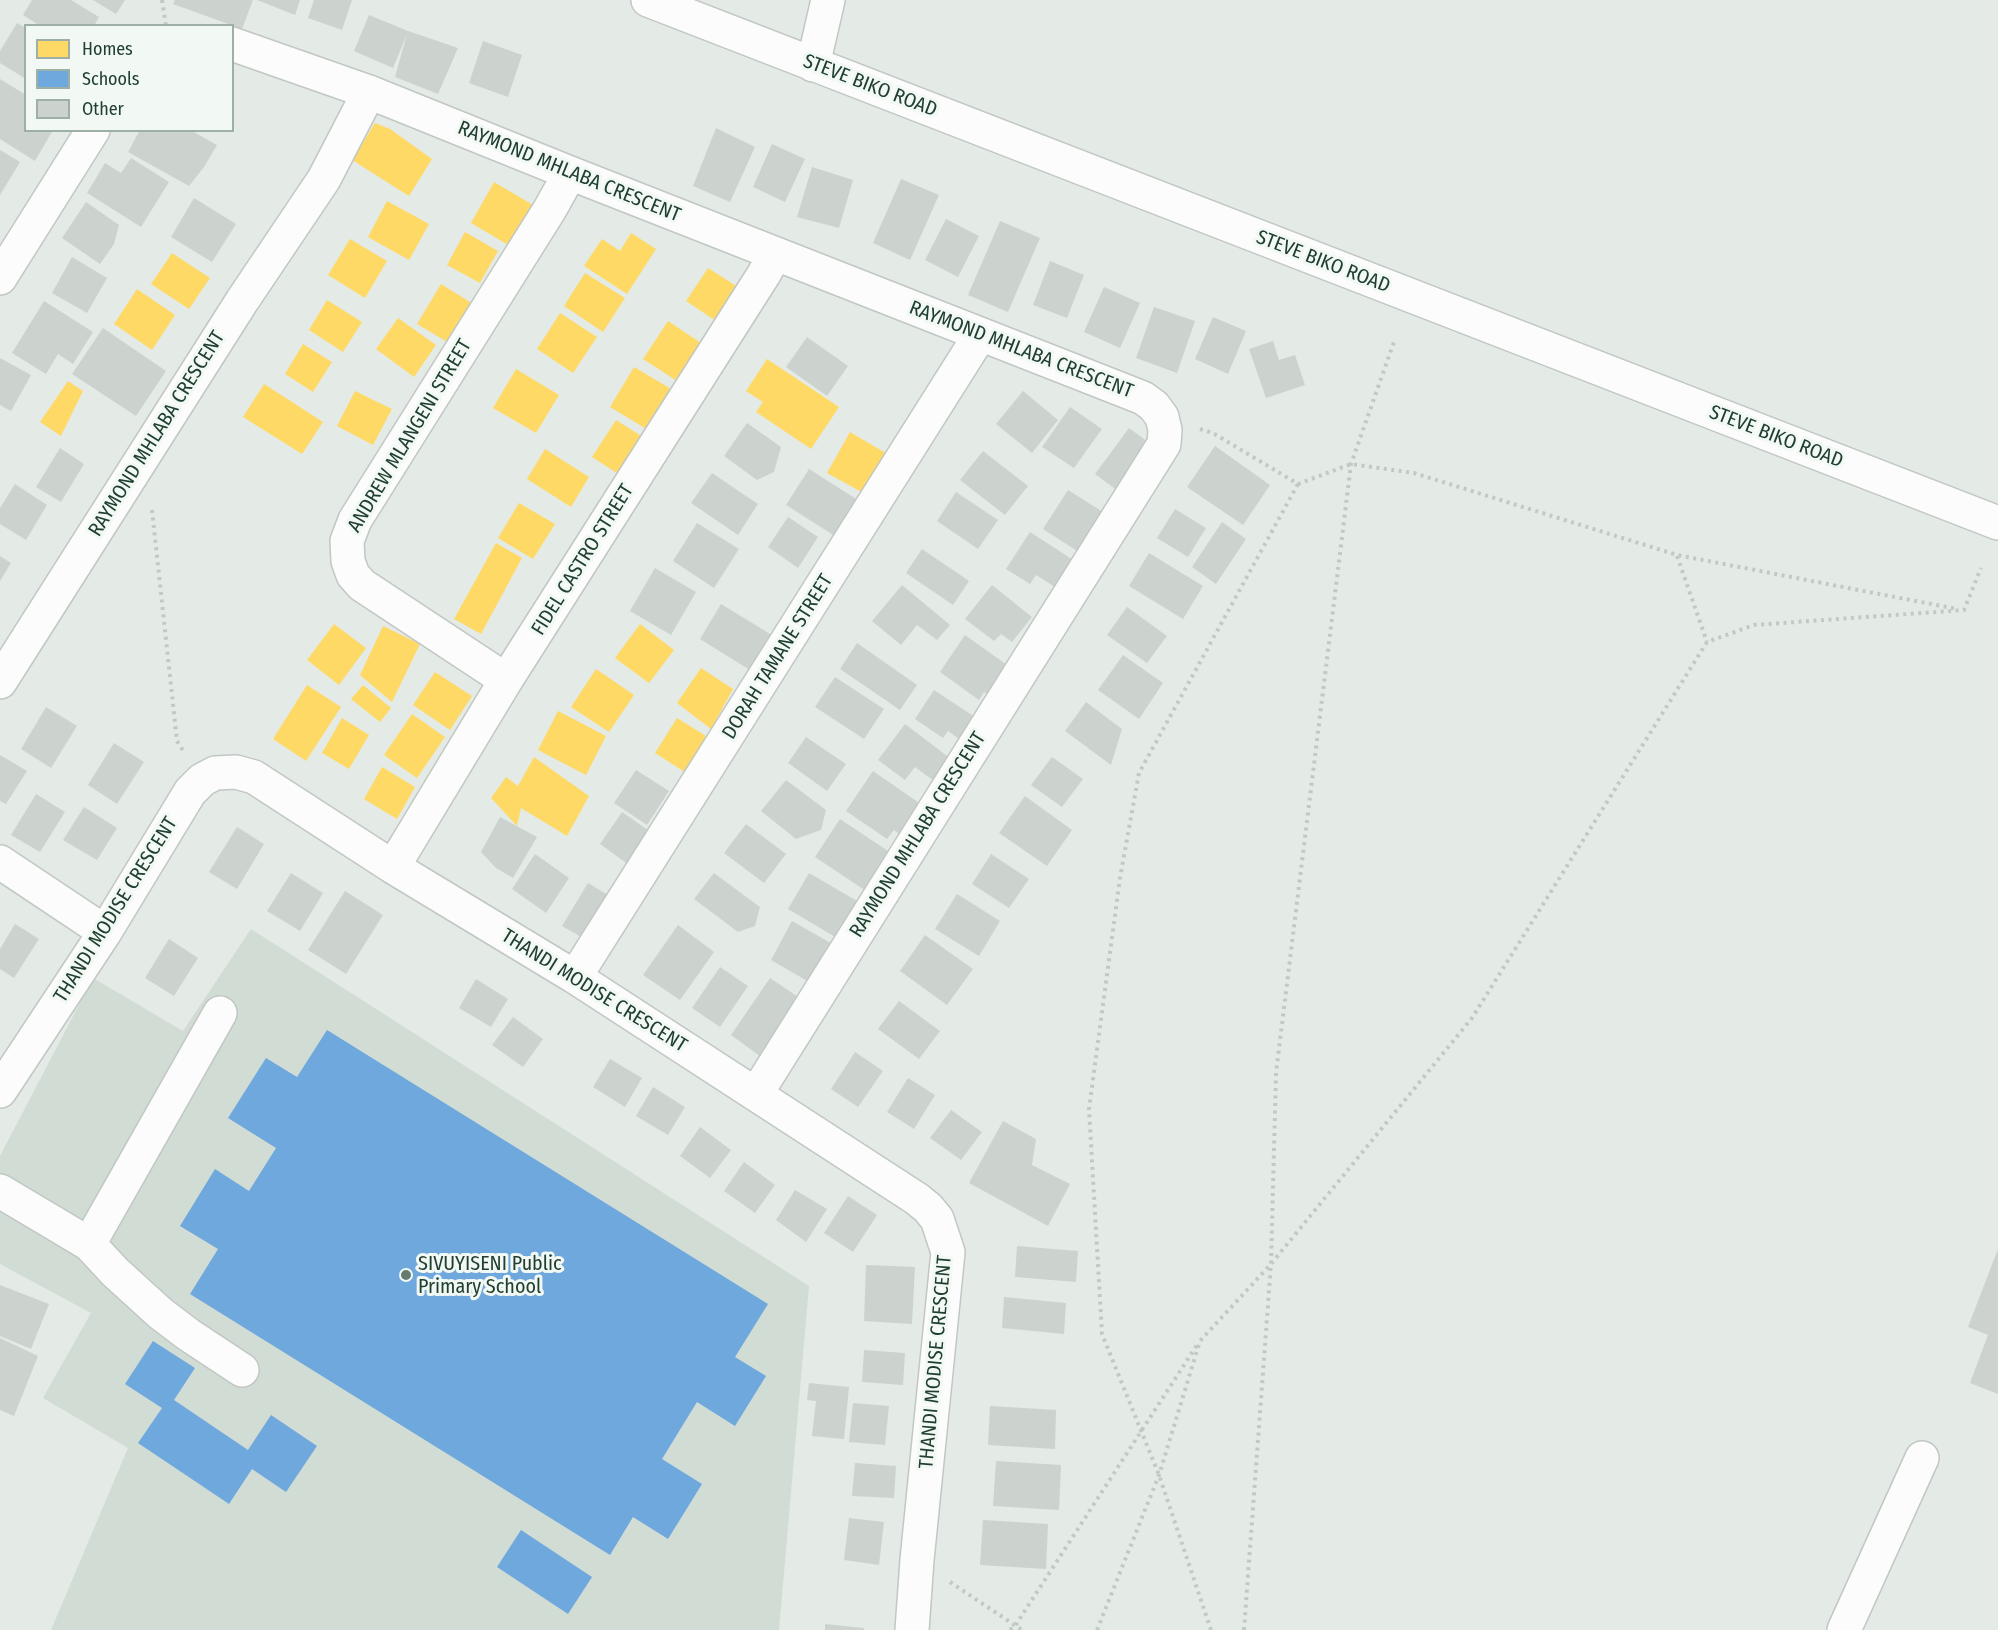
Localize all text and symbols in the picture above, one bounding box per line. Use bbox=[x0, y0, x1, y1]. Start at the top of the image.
legend bbox=[24, 24, 234, 132]
text: Homes bbox=[82, 38, 133, 60]
street label: STEVE BIKO ROAD bbox=[800, 49, 940, 123]
text: Schools bbox=[82, 68, 140, 90]
text: Other bbox=[82, 98, 124, 120]
street label: RAYMOND MHLABA CRESCENT bbox=[454, 116, 684, 228]
street label: STEVE BIKO ROAD bbox=[1253, 225, 1393, 299]
street label: RAYMOND MHLABA CRESCENT bbox=[906, 296, 1136, 404]
street label: RAYMOND MHLABA CRESCENT bbox=[84, 327, 230, 541]
street label: ANDREW MLANGENI STREET bbox=[343, 335, 477, 537]
street label: STEVE BIKO ROAD bbox=[1706, 400, 1846, 474]
street label: FIDEL CASTRO STREET bbox=[527, 480, 639, 640]
street label: DORAH TAMANE STREET bbox=[718, 570, 838, 744]
street label: RAYMOND MHLABA CRESCENT bbox=[845, 728, 991, 942]
street label: THANDI MODISE CRESCENT bbox=[49, 813, 183, 1007]
street label: THANDI MODISE CRESCENT bbox=[497, 924, 691, 1058]
place label: SIVUYISENI Public Primary School bbox=[418, 1252, 562, 1299]
street label: THANDI MODISE CRESCENT bbox=[915, 1254, 957, 1470]
marker: SIVUYISENI Public Primary School bbox=[399, 1268, 413, 1282]

